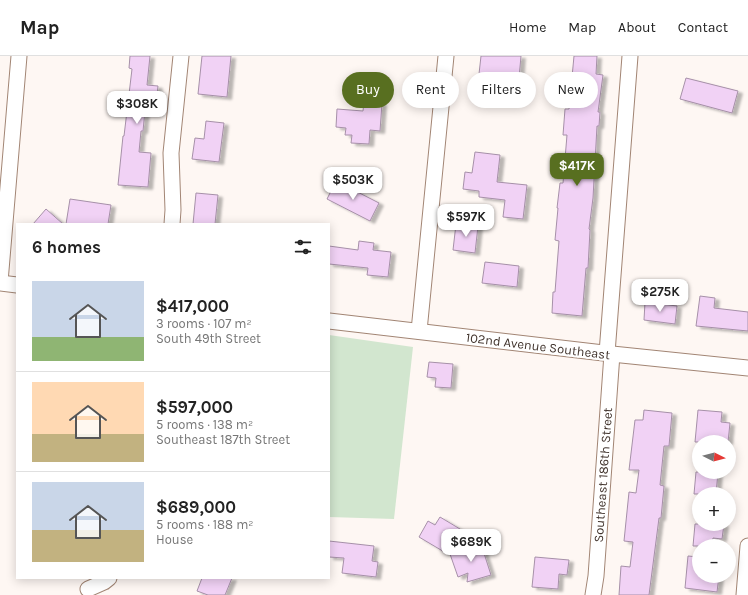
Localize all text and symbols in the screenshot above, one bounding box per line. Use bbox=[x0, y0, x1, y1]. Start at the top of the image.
text: Map bbox=[20, 17, 59, 39]
text: Home bbox=[509, 19, 546, 36]
text: Map bbox=[568, 19, 596, 36]
text: About bbox=[618, 19, 656, 36]
text: Contact bbox=[678, 19, 728, 36]
chip: Buy bbox=[342, 72, 394, 108]
chip: Rent bbox=[402, 72, 459, 108]
chip: Filters bbox=[467, 72, 536, 108]
chip: New bbox=[544, 72, 598, 108]
pin: $308K bbox=[109, 91, 165, 125]
text: $308K bbox=[116, 96, 158, 111]
pin: $417K bbox=[549, 153, 605, 187]
text: $417K bbox=[559, 158, 595, 173]
pin: $503K bbox=[325, 167, 381, 201]
text: $503K bbox=[332, 172, 374, 187]
pin: $597K bbox=[438, 204, 494, 238]
text: $597K bbox=[446, 209, 486, 224]
icon: filters bbox=[292, 236, 314, 258]
text: 6 homes bbox=[32, 237, 101, 257]
pin: $275K bbox=[632, 279, 688, 313]
text: $275K bbox=[640, 284, 680, 299]
text: $417,000 bbox=[156, 296, 229, 316]
icon: home bbox=[64, 297, 112, 345]
text: 3 rooms · 107 m² bbox=[156, 316, 252, 331]
street label: 102nd Avenue Southeast bbox=[465, 330, 611, 362]
text: South 49th Street bbox=[156, 331, 261, 346]
text: $597,000 bbox=[156, 397, 233, 417]
icon: home bbox=[64, 398, 112, 446]
street label: Southeast 186th Street bbox=[591, 407, 615, 543]
text: 5 rooms · 138 m² bbox=[156, 417, 253, 432]
text: Southeast 187th Street bbox=[156, 432, 290, 447]
north arrow bbox=[692, 435, 736, 479]
map controls bbox=[692, 435, 736, 583]
button: + bbox=[692, 487, 736, 531]
text: $689,000 bbox=[156, 497, 236, 517]
icon: home bbox=[64, 498, 112, 546]
text: 5 rooms · 188 m² bbox=[156, 517, 254, 532]
pin: $689K bbox=[443, 529, 499, 563]
text: House bbox=[156, 532, 193, 547]
text: $689K bbox=[450, 534, 492, 549]
button: − bbox=[692, 539, 736, 583]

